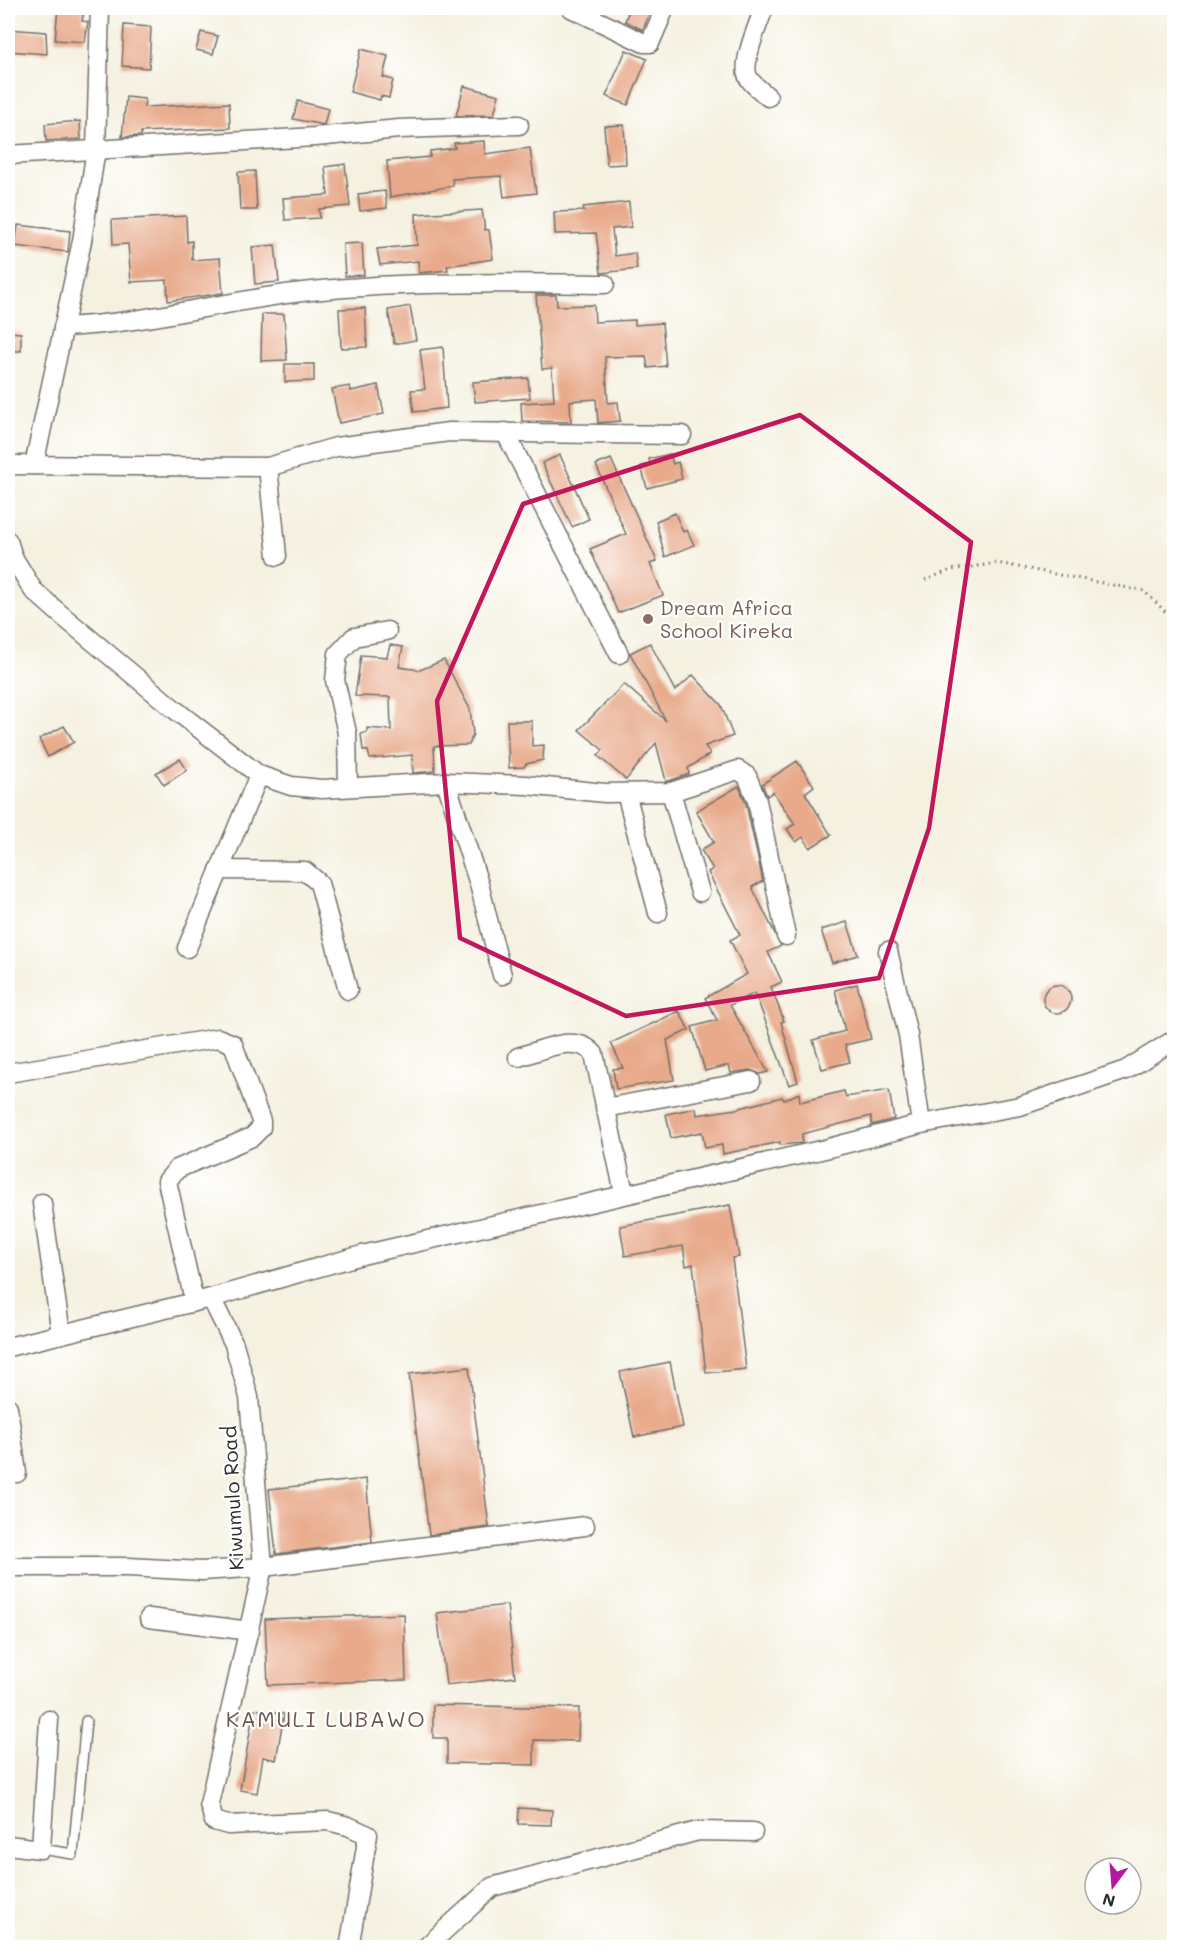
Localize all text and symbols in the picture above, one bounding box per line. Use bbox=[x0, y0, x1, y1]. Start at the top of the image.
place label: Dream Africa School Kireka bbox=[660, 594, 793, 643]
marker: Dream Africa School Kireka bbox=[641, 612, 655, 626]
street label: Kiwumulo Road bbox=[215, 1425, 249, 1571]
district label: KAMULI LUBAWO bbox=[226, 1704, 426, 1733]
north arrow bbox=[1083, 1856, 1143, 1916]
text: N bbox=[1100, 1889, 1117, 1913]

